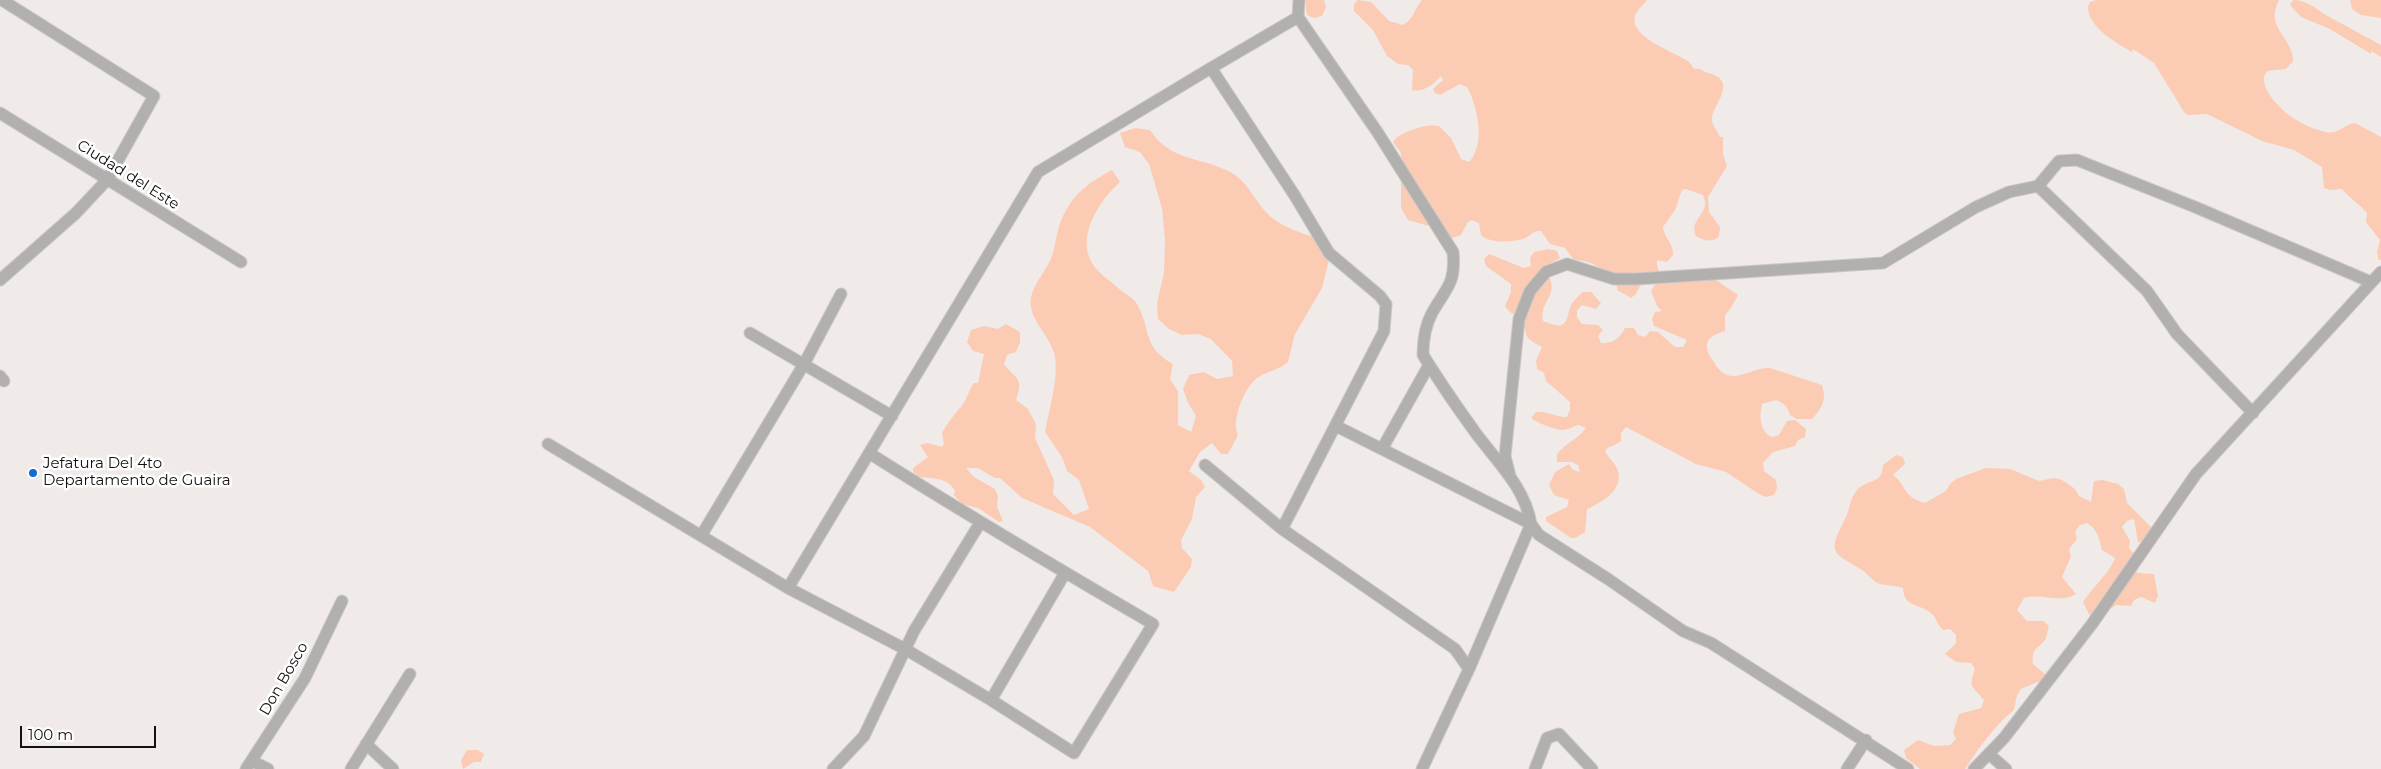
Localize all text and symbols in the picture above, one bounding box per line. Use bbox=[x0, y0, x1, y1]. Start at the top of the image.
street label: Ciudad del Este bbox=[74, 136, 182, 214]
place label: Jefatura Del 4to Departamento de Guaira bbox=[43, 455, 231, 490]
marker: Jefatura Del 4to Departamento de Guaira bbox=[27, 467, 39, 479]
street label: Don Bosco bbox=[256, 639, 312, 719]
scale bar bbox=[22, 716, 159, 748]
text: 100 m bbox=[28, 725, 73, 744]

